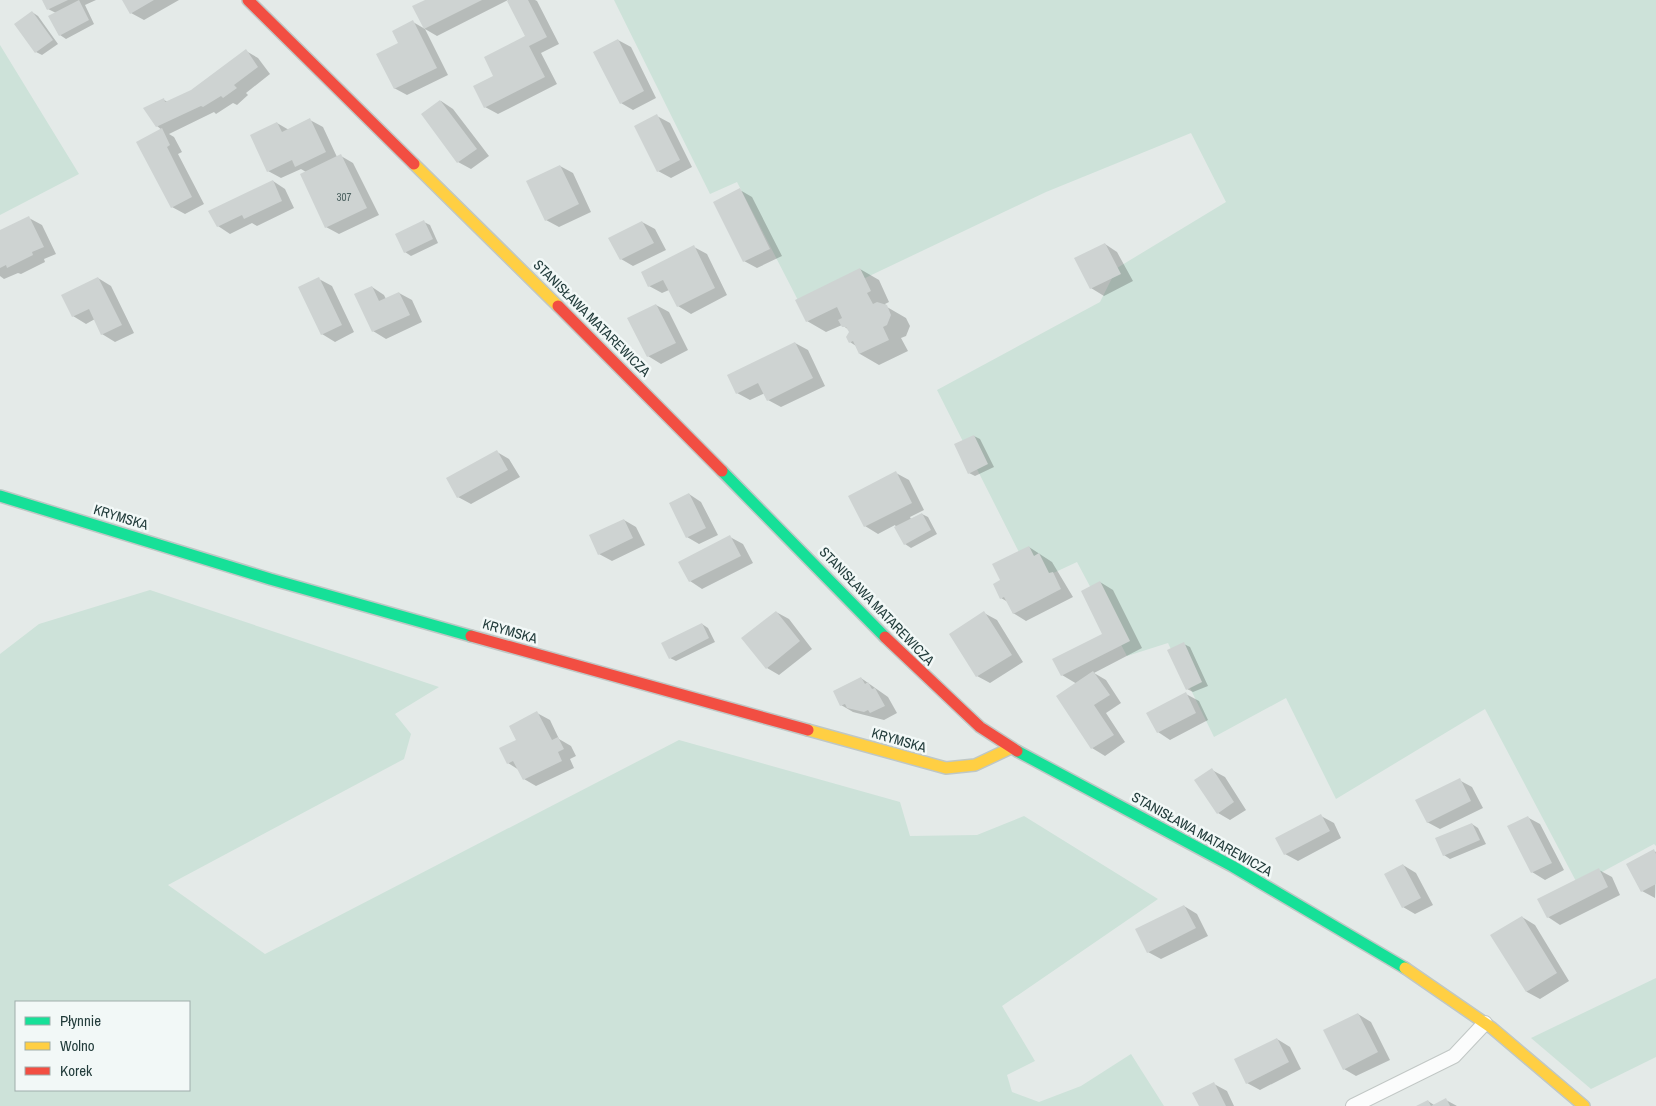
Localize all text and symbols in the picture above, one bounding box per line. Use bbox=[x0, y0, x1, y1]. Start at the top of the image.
house number: 307 bbox=[336, 190, 352, 204]
street label: STANISŁAWA MATAREWICZA bbox=[530, 256, 654, 380]
street label: KRYMSKA bbox=[92, 500, 151, 534]
street label: STANISŁAWA MATAREWICZA bbox=[816, 543, 939, 669]
street label: KRYMSKA bbox=[481, 615, 540, 647]
street label: KRYMSKA bbox=[870, 724, 929, 756]
street label: STANISŁAWA MATAREWICZA bbox=[1129, 788, 1276, 880]
legend bbox=[15, 1001, 190, 1091]
text: Płynnie bbox=[60, 1010, 101, 1031]
text: Wolno bbox=[60, 1035, 95, 1056]
text: Korek bbox=[60, 1060, 93, 1081]

